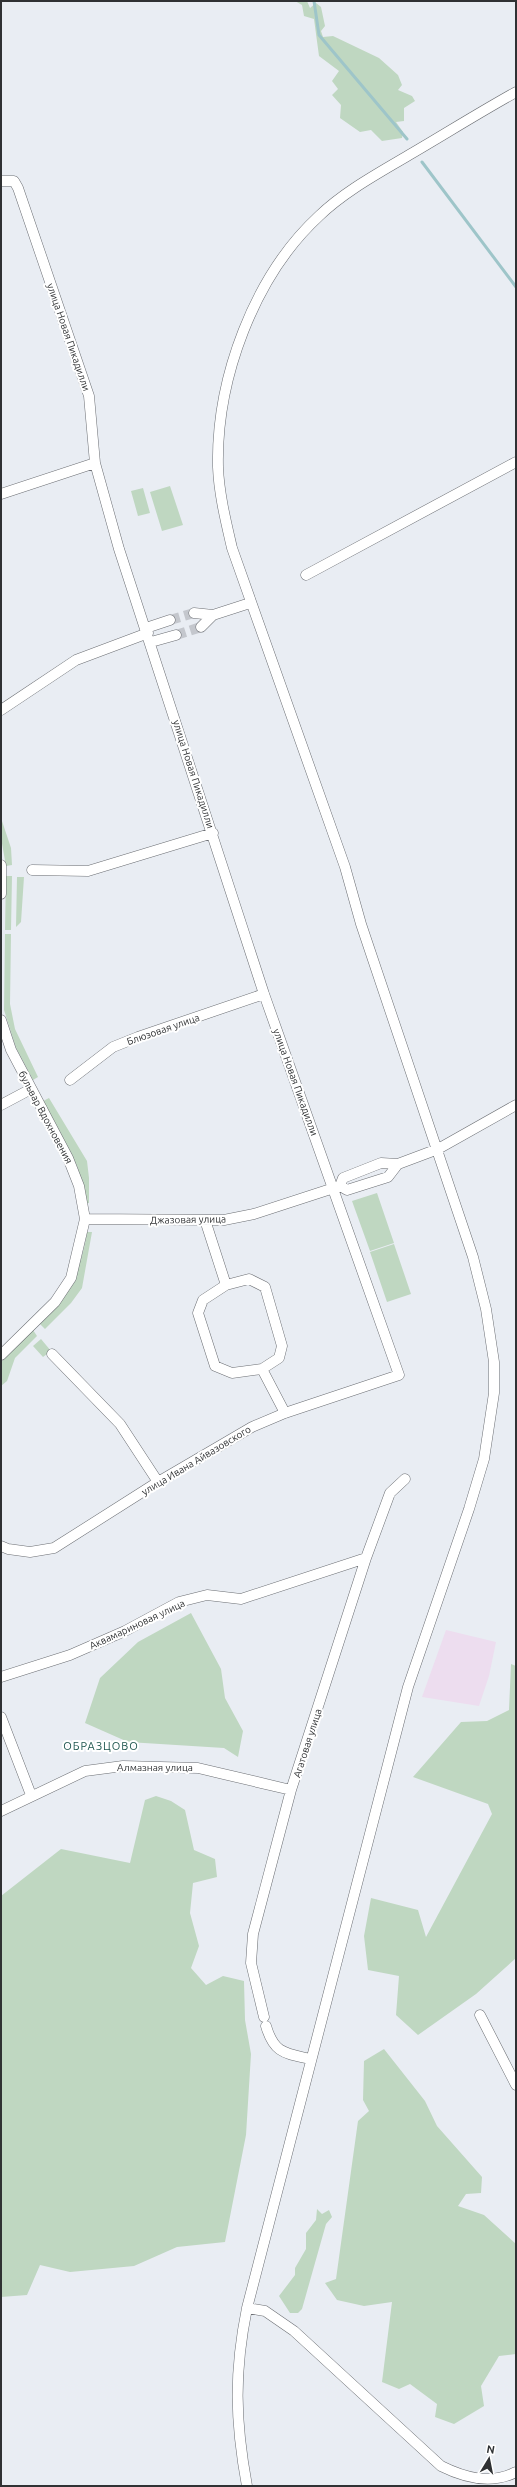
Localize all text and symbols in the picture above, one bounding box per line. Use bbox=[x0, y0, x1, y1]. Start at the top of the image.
street label: улица Новая Пикадилли bbox=[45, 282, 92, 393]
street label: улица Новая Пикадилли bbox=[171, 719, 216, 830]
street label: Блюзовая улица bbox=[125, 1012, 201, 1047]
street label: улица Новая Пикадилли bbox=[271, 1027, 320, 1137]
street label: бульвар Вдохновения bbox=[16, 1069, 75, 1165]
street label: Джазовая улица bbox=[150, 1213, 226, 1226]
street label: улица Ивана Айвазовского bbox=[140, 1423, 253, 1497]
street label: Аквамариновая улица bbox=[88, 1598, 187, 1651]
street label: Агатовая улица bbox=[291, 1707, 324, 1779]
district label: ОБРАЗЦОВО bbox=[63, 1740, 139, 1752]
street label: Алмазная улица bbox=[117, 1762, 193, 1773]
north arrow bbox=[469, 2439, 509, 2479]
text: N bbox=[486, 2443, 496, 2456]

